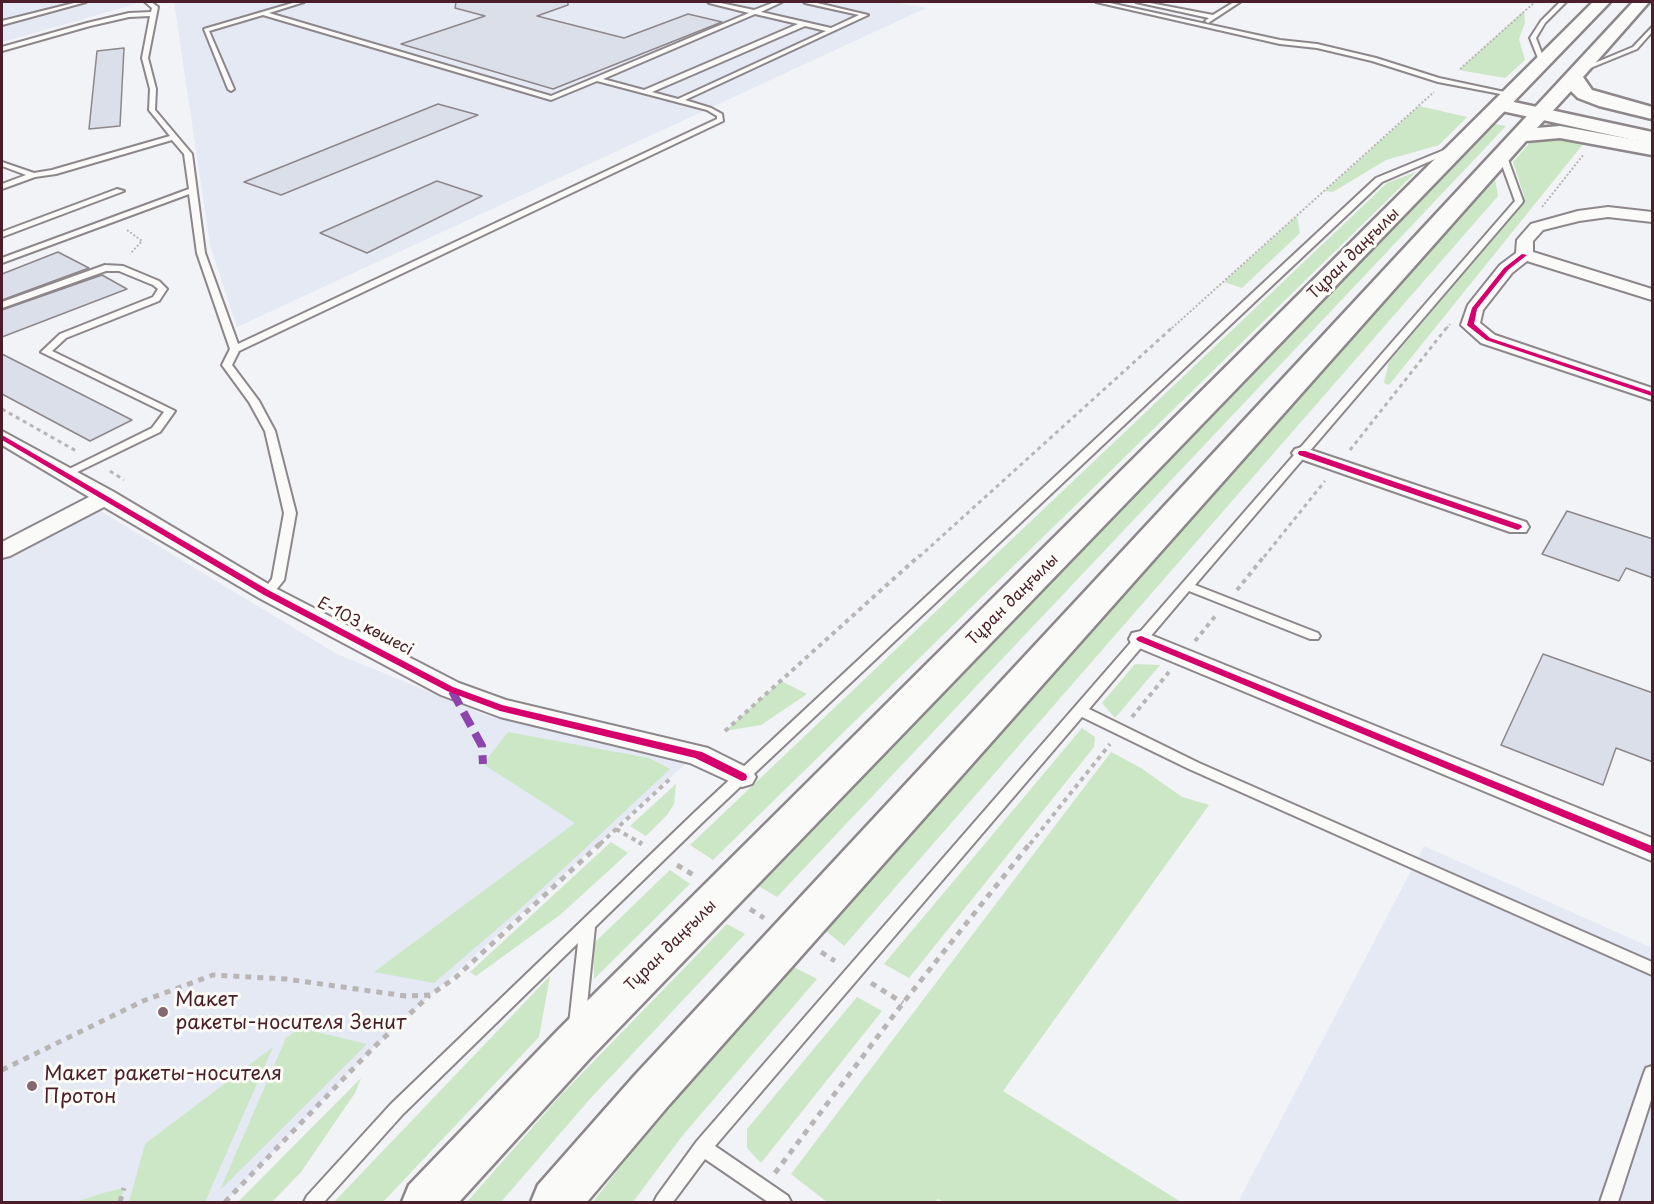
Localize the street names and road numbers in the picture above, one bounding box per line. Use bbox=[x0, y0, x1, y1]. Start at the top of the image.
street label: Тұран даңғылы bbox=[1304, 204, 1404, 304]
street label: Тұран даңғылы bbox=[963, 550, 1063, 650]
street label: Е-103 көшесі bbox=[314, 594, 416, 660]
street label: Тұран даңғылы bbox=[621, 896, 721, 996]

